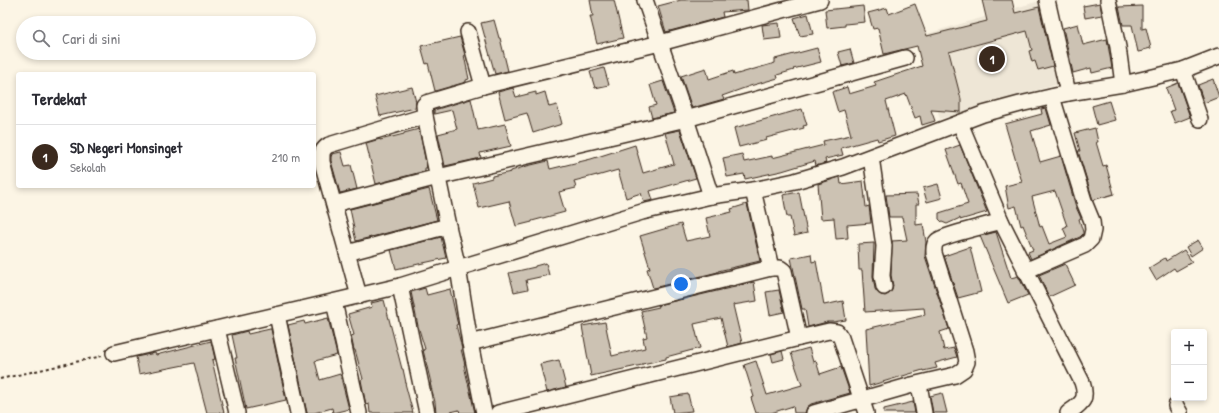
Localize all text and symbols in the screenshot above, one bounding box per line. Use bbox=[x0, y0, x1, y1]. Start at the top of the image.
search box bbox=[16, 16, 316, 60]
icon: search bbox=[30, 27, 52, 49]
text: Cari di sini bbox=[62, 28, 121, 49]
pin: 1 bbox=[979, 44, 1005, 74]
text: Terdekat bbox=[32, 87, 86, 110]
text: SD Negeri Monsinget bbox=[70, 137, 182, 158]
text: 1 bbox=[43, 148, 47, 166]
text: 210 m bbox=[272, 148, 300, 166]
text: Sekolah bbox=[70, 158, 106, 176]
your location bbox=[671, 274, 691, 294]
map controls bbox=[1171, 329, 1207, 401]
button: + bbox=[1171, 329, 1207, 365]
button: − bbox=[1171, 365, 1207, 401]

